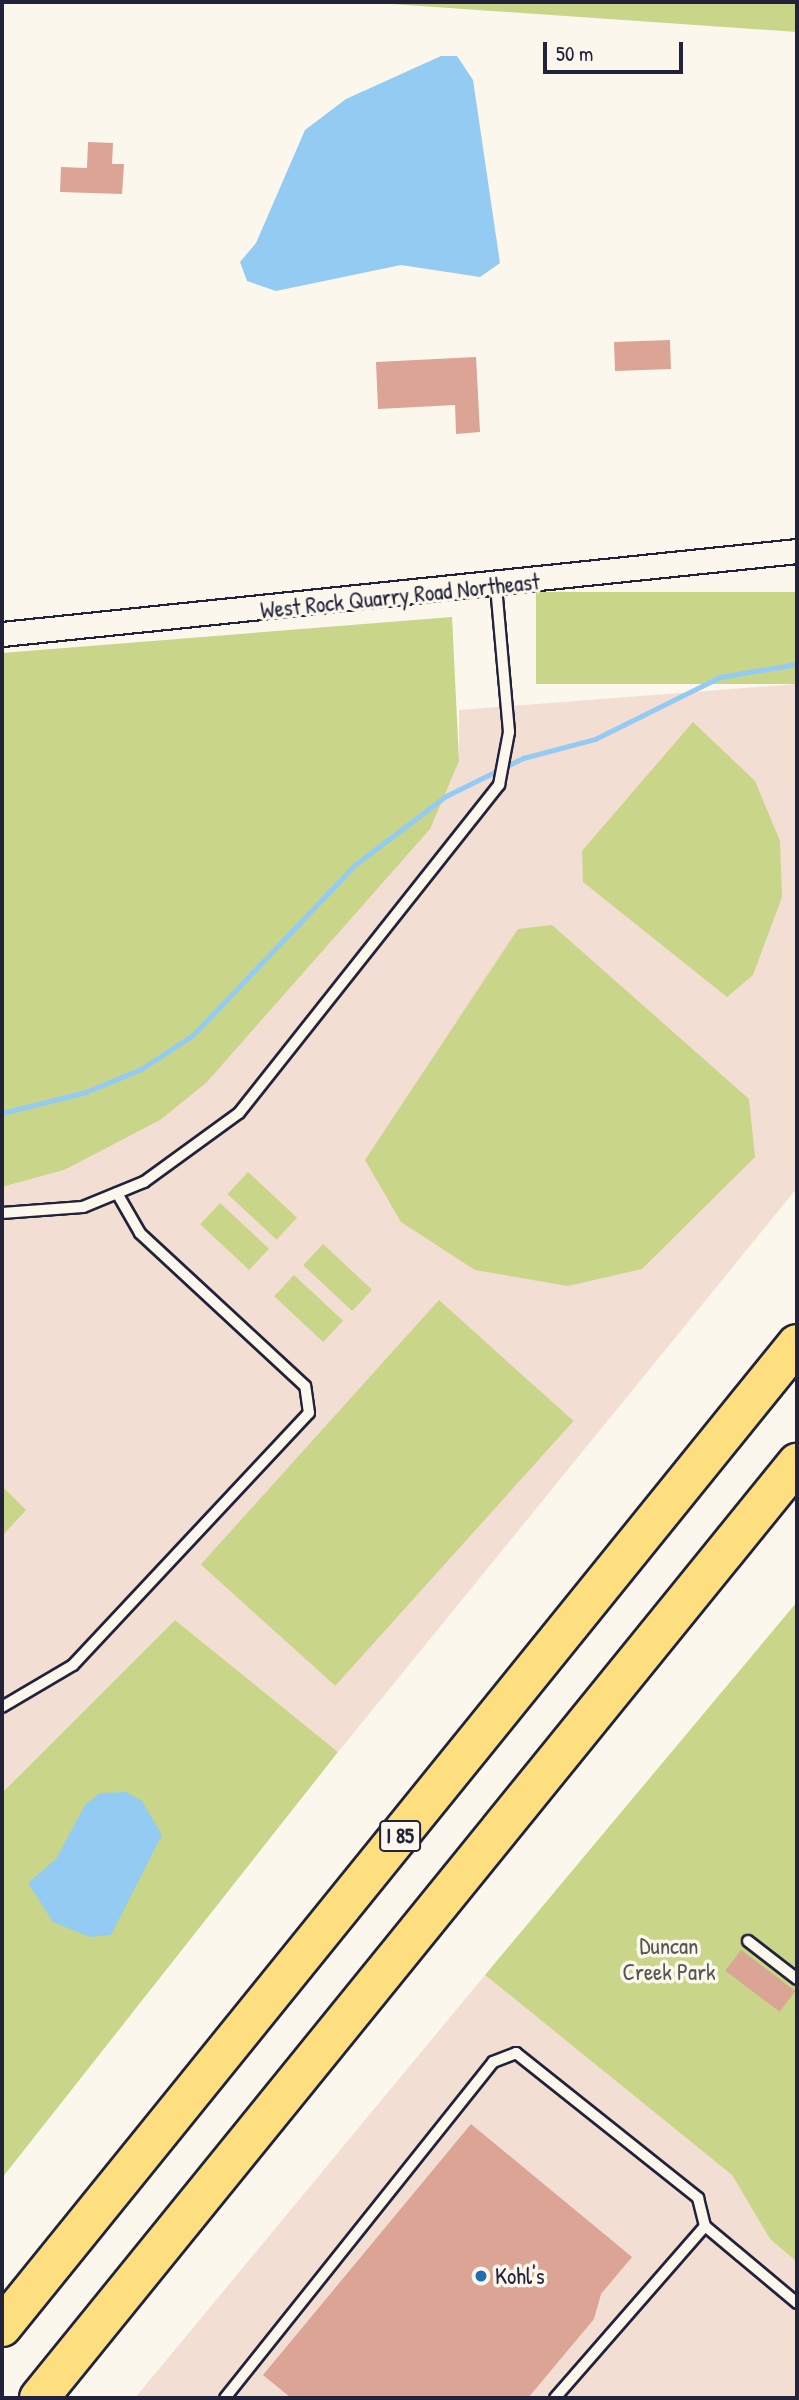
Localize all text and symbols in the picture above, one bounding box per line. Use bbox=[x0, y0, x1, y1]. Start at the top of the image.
scale bar bbox=[547, 28, 687, 72]
text: 50 m bbox=[556, 39, 593, 68]
street label: West Rock Quarry Road Northeast bbox=[259, 568, 541, 624]
road number: I 85 bbox=[379, 1818, 421, 1854]
park label: Duncan Creek Park bbox=[622, 1932, 716, 1986]
place label: Kohl's bbox=[495, 2262, 545, 2290]
marker: Kohl's bbox=[473, 2268, 489, 2284]

